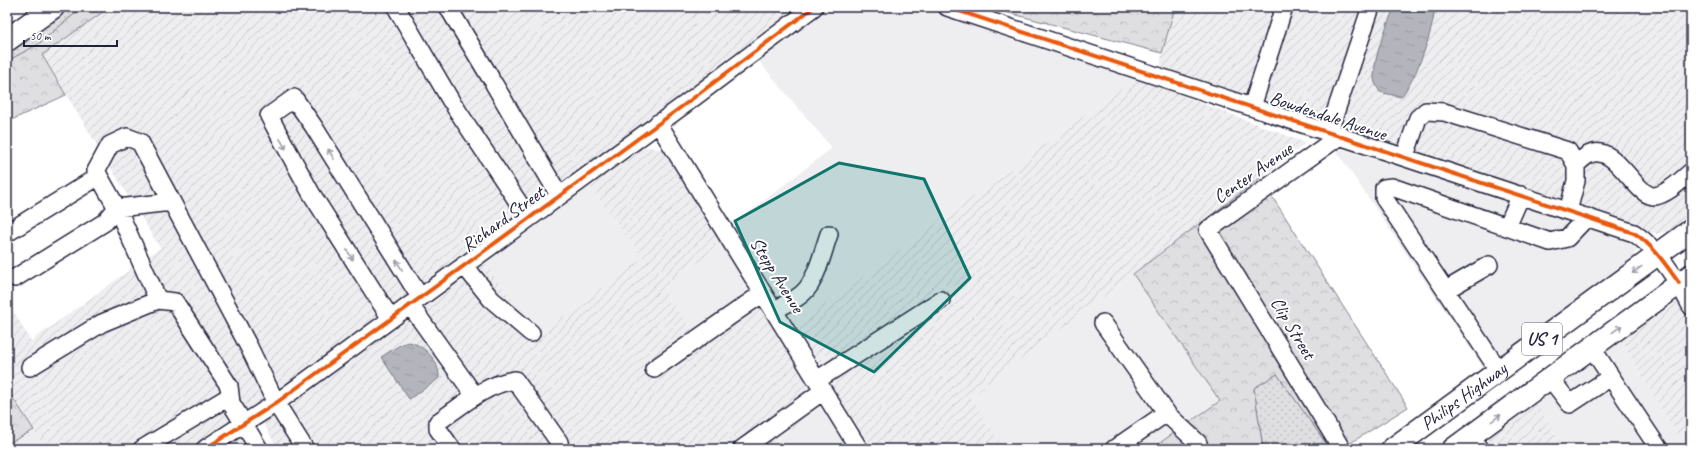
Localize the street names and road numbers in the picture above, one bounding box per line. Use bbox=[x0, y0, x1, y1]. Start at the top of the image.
street label: Bowdendale Avenue bbox=[1267, 86, 1391, 147]
street label: Center Avenue bbox=[1209, 136, 1299, 209]
street label: Richard Street bbox=[457, 180, 551, 257]
street label: Stepp Avenue bbox=[744, 233, 811, 319]
street label: Clip Street bbox=[1265, 292, 1322, 365]
road number: US 1 bbox=[1522, 323, 1562, 355]
street label: Philips Highway bbox=[1416, 356, 1513, 436]

